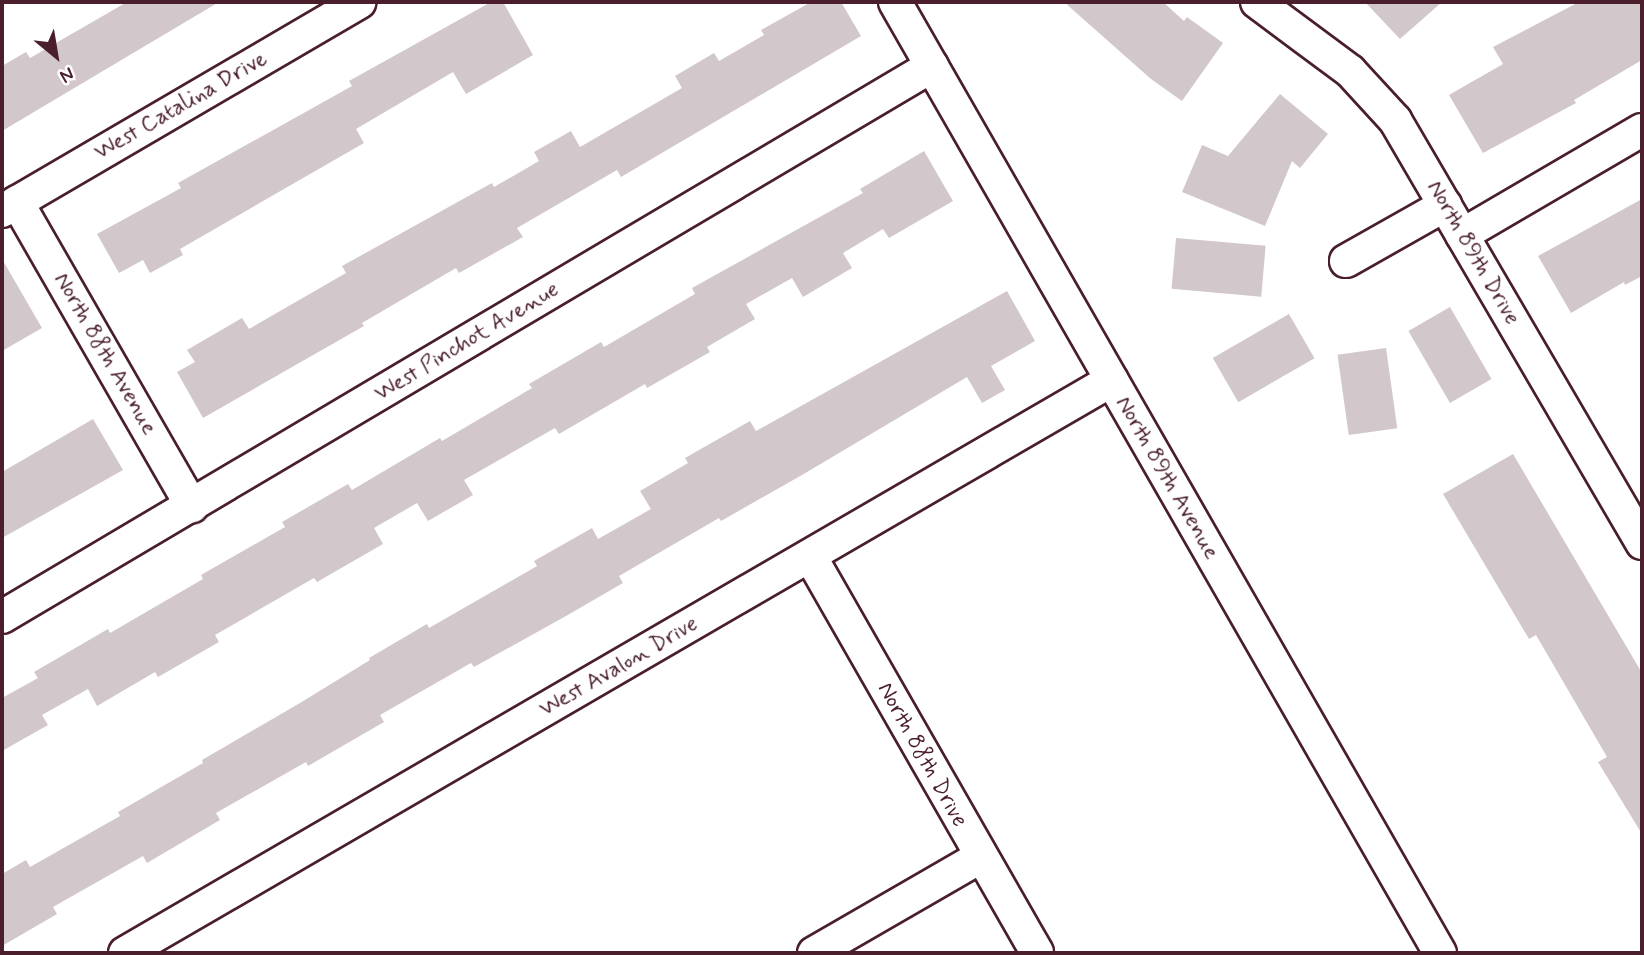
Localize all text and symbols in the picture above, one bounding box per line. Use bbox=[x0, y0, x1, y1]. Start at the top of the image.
north arrow bbox=[21, 21, 91, 91]
street label: West Catalina Drive bbox=[90, 46, 272, 166]
text: N bbox=[55, 61, 78, 89]
street label: North 89th Drive bbox=[1420, 176, 1526, 330]
street label: North 88th Avenue bbox=[47, 268, 163, 440]
street label: West Pinchot Avenue bbox=[371, 277, 563, 407]
street label: North 89th Avenue bbox=[1109, 391, 1225, 565]
street label: West Avalon Drive bbox=[535, 610, 703, 724]
street label: North 88th Drive bbox=[871, 678, 973, 832]

